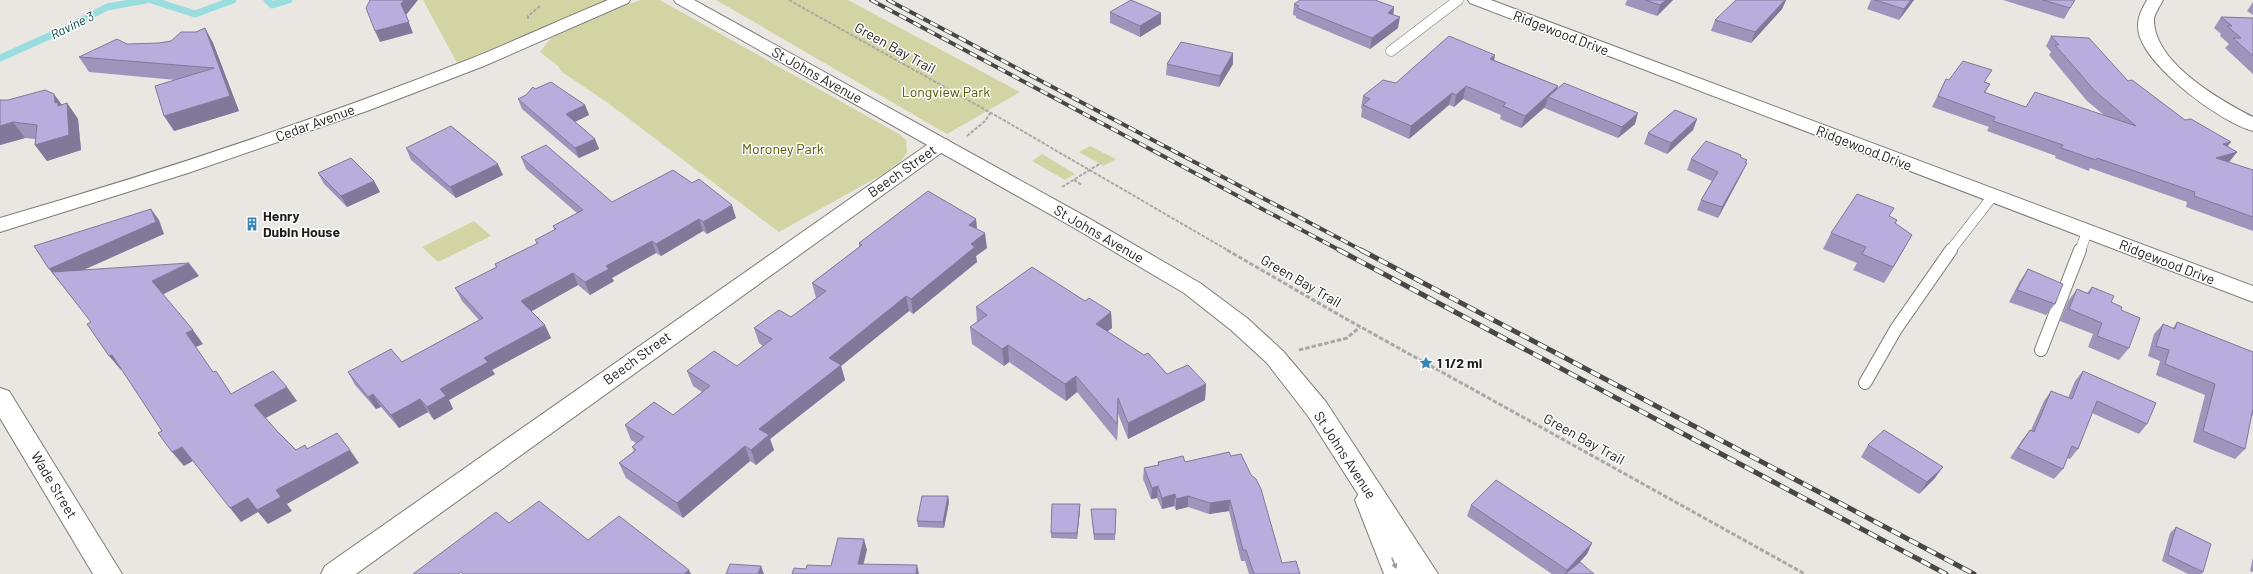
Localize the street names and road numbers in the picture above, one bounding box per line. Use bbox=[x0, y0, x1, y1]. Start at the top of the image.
street label: Ridgewood Drive bbox=[1511, 6, 1612, 59]
street label: Green Bay Trail bbox=[852, 18, 939, 77]
street label: St Johns Avenue bbox=[769, 43, 865, 106]
street label: Cedar Avenue bbox=[273, 100, 357, 145]
street label: Ridgewood Drive bbox=[1814, 121, 1915, 174]
street label: Beech Street bbox=[864, 141, 939, 200]
street label: St Johns Avenue bbox=[1051, 201, 1147, 266]
street label: Ridgewood Drive bbox=[2117, 235, 2218, 288]
street label: Green Bay Trail bbox=[1258, 251, 1345, 310]
street label: Beech Street bbox=[600, 327, 674, 388]
street label: St Johns Avenue bbox=[1311, 408, 1380, 502]
street label: Green Bay Trail bbox=[1541, 409, 1628, 468]
street label: Wade Street bbox=[28, 448, 81, 521]

